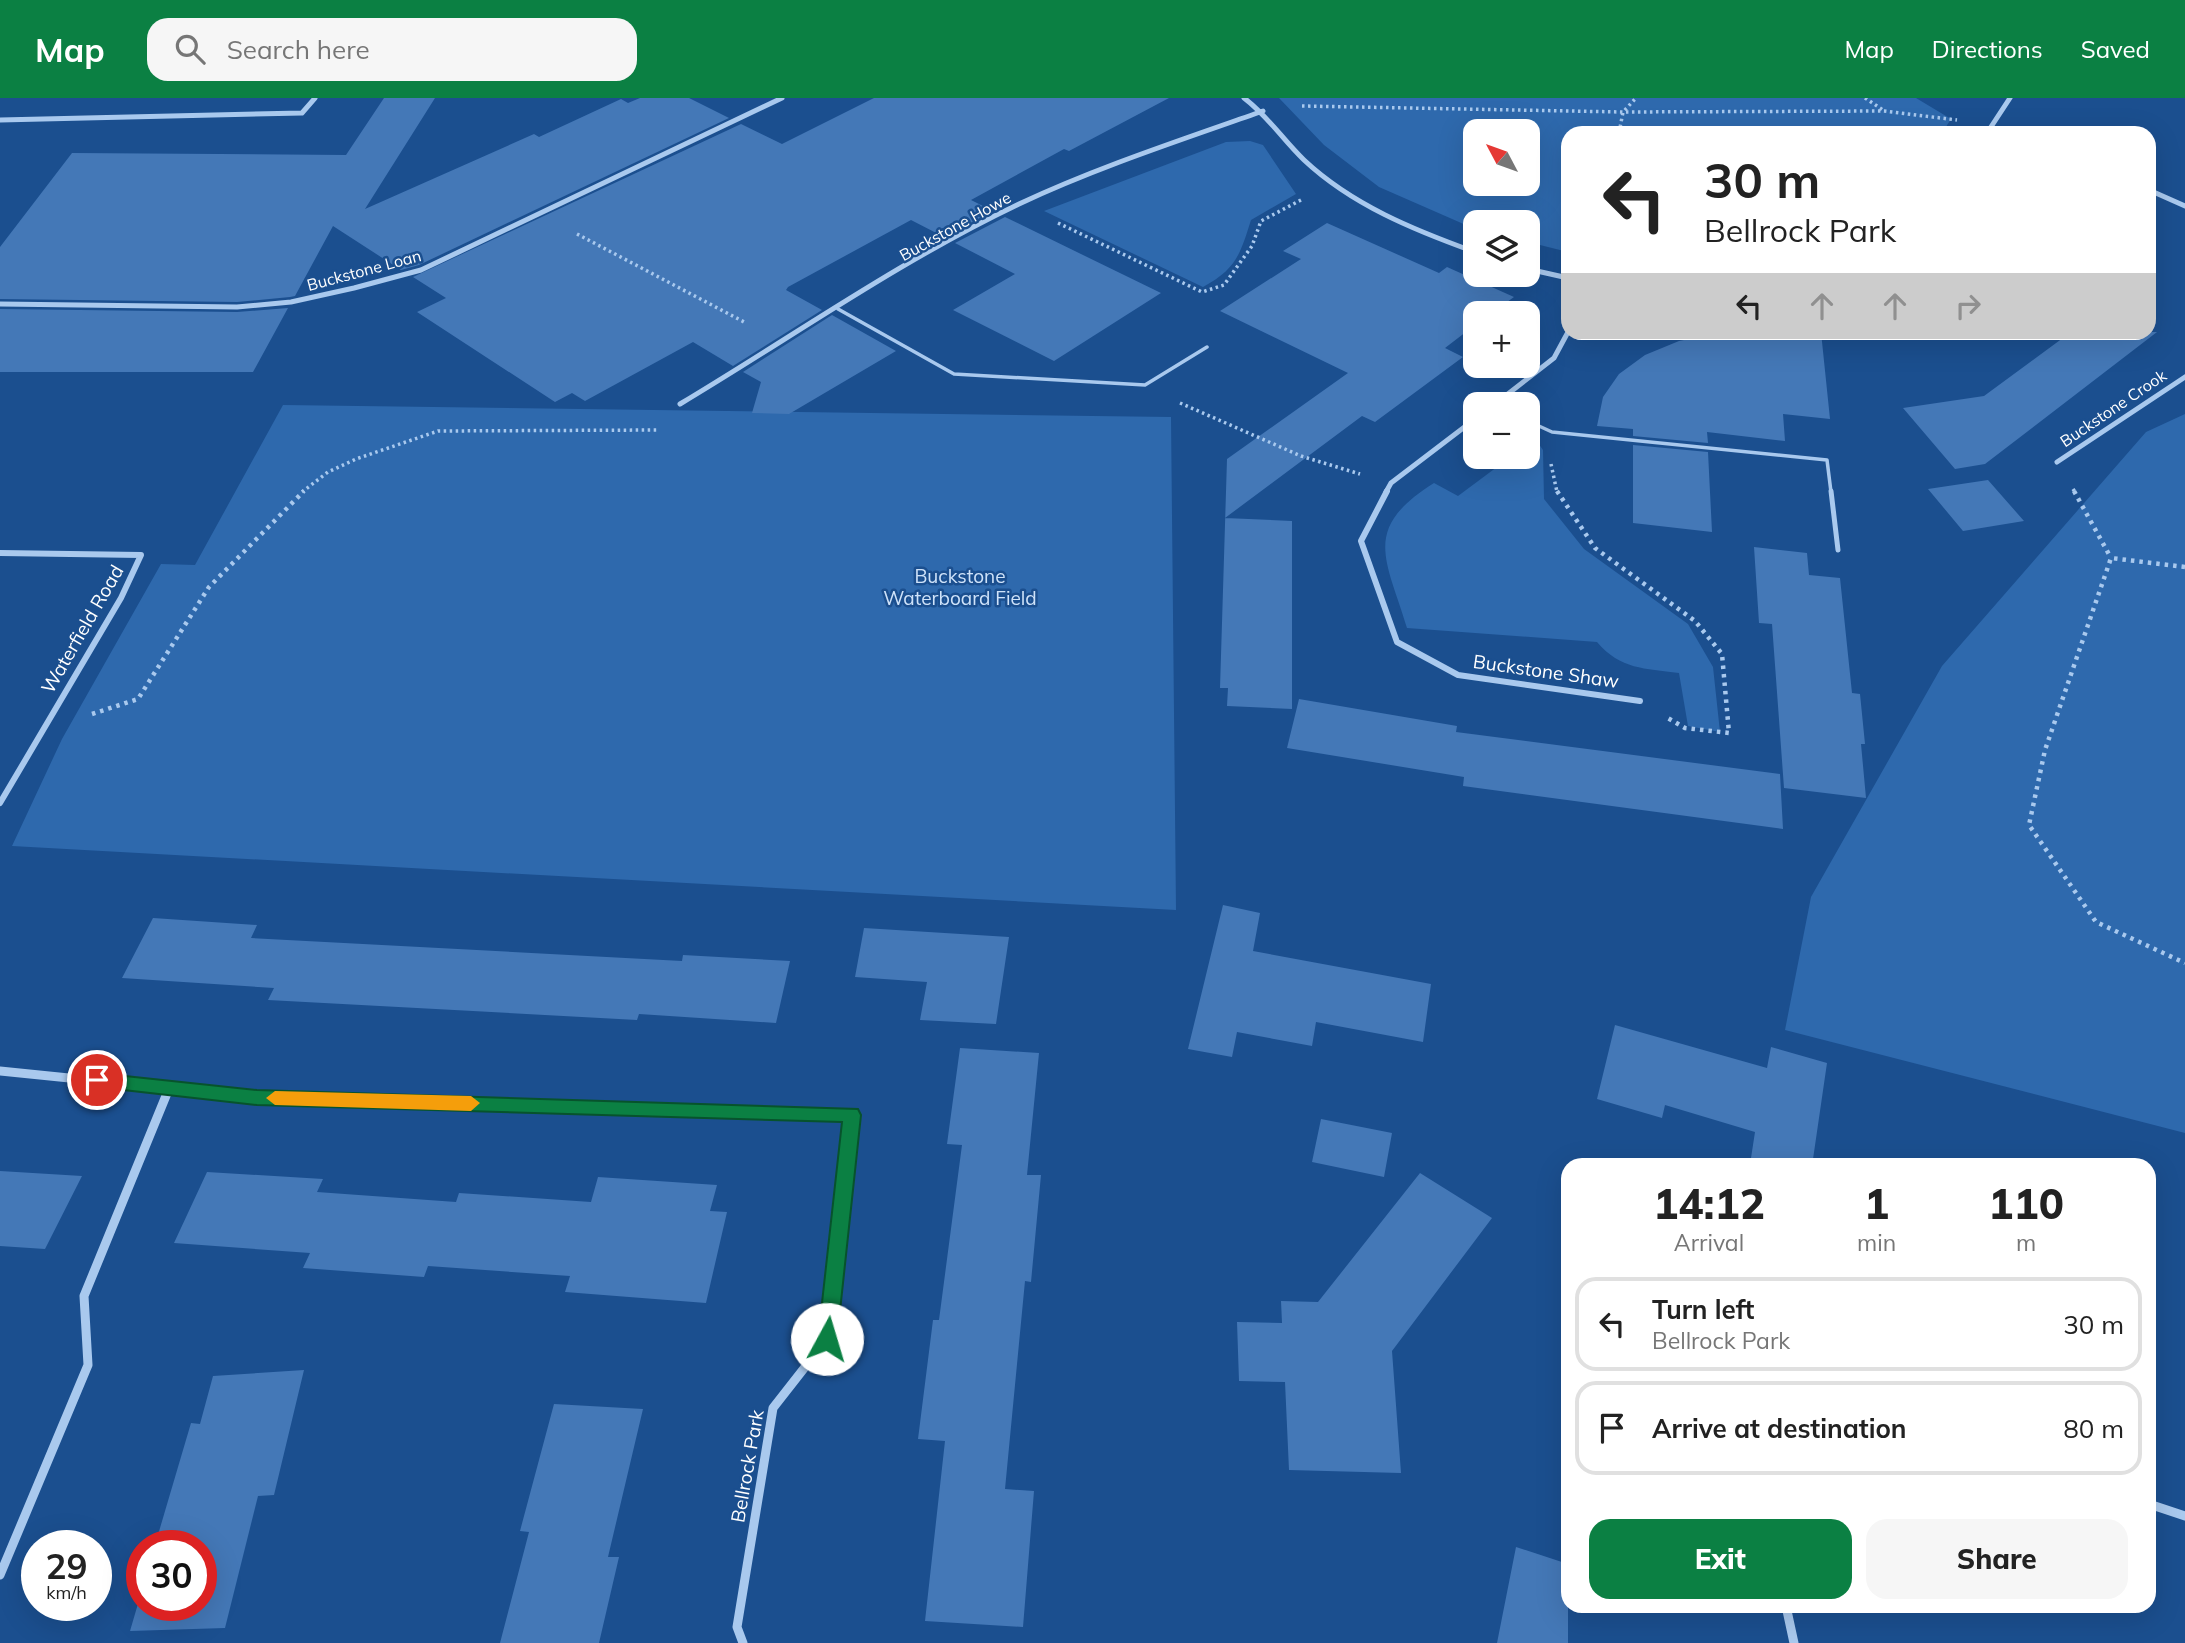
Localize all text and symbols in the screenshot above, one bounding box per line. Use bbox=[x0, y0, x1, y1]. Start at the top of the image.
search box bbox=[147, 18, 637, 81]
text: Map bbox=[35, 29, 105, 70]
icon: search bbox=[171, 30, 209, 68]
text: Search here bbox=[227, 33, 370, 66]
text: Map bbox=[1844, 34, 1894, 64]
text: Directions bbox=[1932, 34, 2043, 64]
text: Saved bbox=[2081, 34, 2150, 64]
north arrow bbox=[1463, 119, 1540, 196]
map controls bbox=[1463, 119, 1540, 469]
text: 30 m bbox=[1704, 149, 1820, 210]
icon: left bbox=[1589, 154, 1680, 245]
street label: Buckstone Howe bbox=[896, 187, 1014, 265]
button: layers bbox=[1463, 210, 1540, 287]
text: Bellrock Park bbox=[1704, 210, 1896, 250]
street label: Buckstone Loan bbox=[305, 245, 423, 295]
icon: left bbox=[1730, 287, 1768, 325]
icon: ahead bbox=[1803, 287, 1841, 325]
icon: ahead bbox=[1876, 287, 1914, 325]
icon: right bbox=[1949, 287, 1987, 325]
button: + bbox=[1463, 301, 1540, 378]
street label: Buckstone Crook bbox=[2056, 365, 2171, 451]
button: − bbox=[1463, 392, 1540, 469]
street label: Waterfield Road bbox=[35, 560, 129, 698]
park label: Buckstone Waterboard Field bbox=[883, 564, 1037, 610]
street label: Buckstone Shaw bbox=[1472, 649, 1620, 693]
pin bbox=[67, 1050, 127, 1110]
icon: arrive bbox=[78, 1061, 116, 1099]
text: 14:12 bbox=[1653, 1177, 1765, 1230]
text: 1 bbox=[1864, 1177, 1889, 1230]
text: 110 bbox=[1988, 1177, 2064, 1230]
text: Arrival bbox=[1674, 1228, 1744, 1257]
text: min bbox=[1857, 1228, 1896, 1257]
text: m bbox=[2016, 1228, 2036, 1257]
text: Turn left bbox=[1652, 1293, 1754, 1326]
position arrow bbox=[790, 1302, 864, 1376]
icon: left bbox=[1593, 1305, 1631, 1343]
text: 30 m bbox=[2063, 1308, 2124, 1341]
text: Bellrock Park bbox=[1652, 1326, 1790, 1355]
street label: Bellrock Park bbox=[725, 1408, 769, 1524]
icon: arrive bbox=[1593, 1409, 1631, 1447]
text: Arrive at destination bbox=[1652, 1412, 1907, 1445]
text: 80 m bbox=[2063, 1412, 2124, 1445]
button: Exit bbox=[1589, 1519, 1852, 1599]
button: Share bbox=[1866, 1519, 2128, 1599]
speed limit sign: 30 bbox=[126, 1530, 217, 1621]
text: 29 bbox=[45, 1544, 88, 1588]
text: km/h bbox=[46, 1581, 87, 1604]

